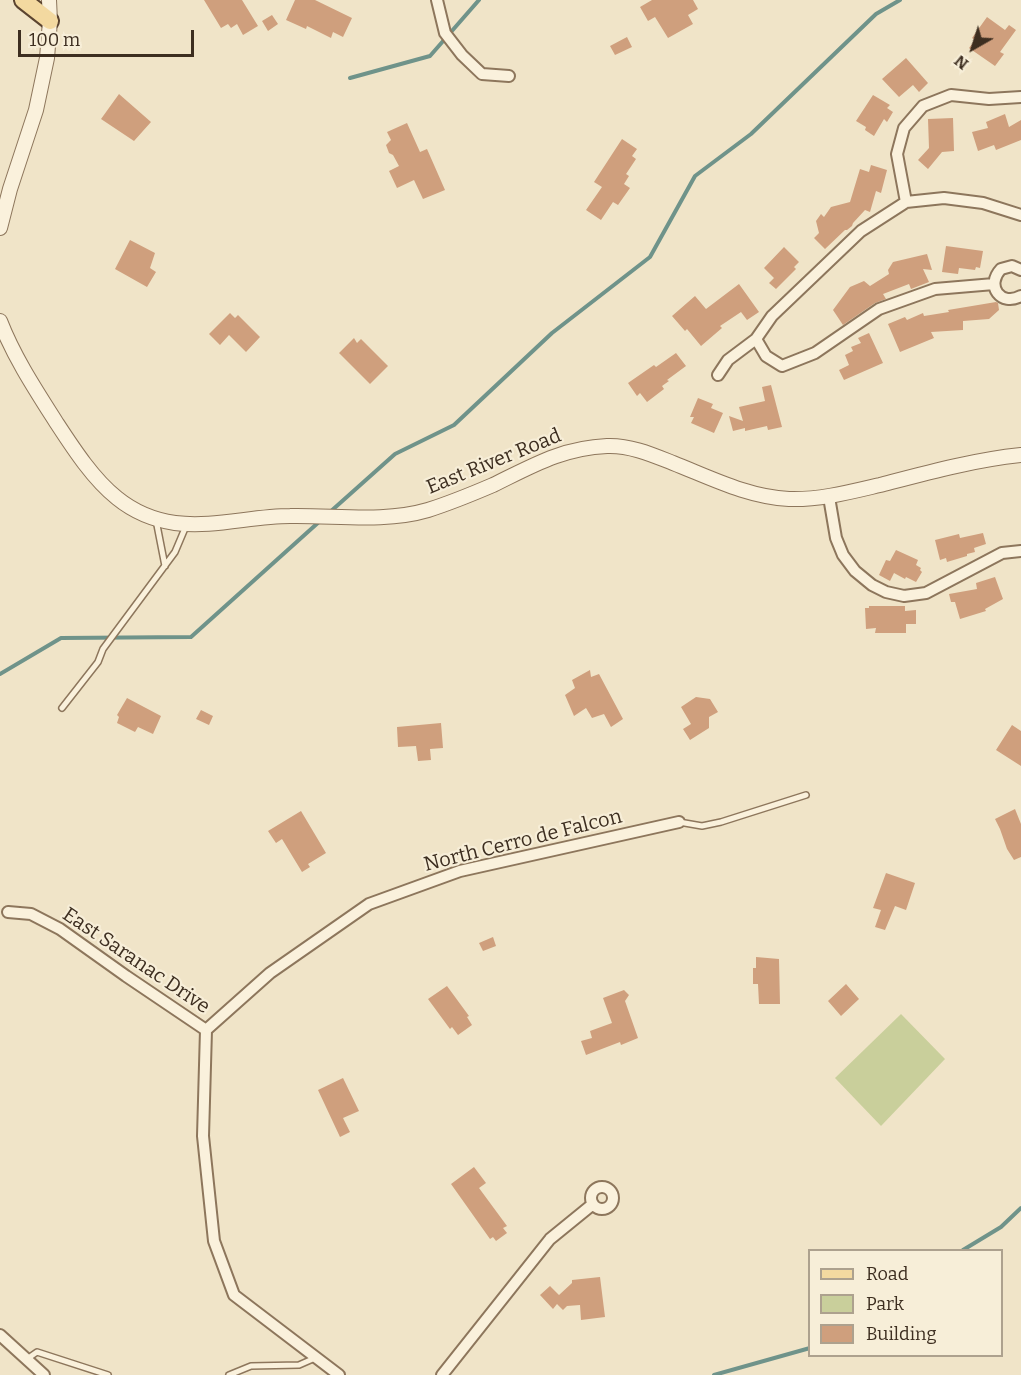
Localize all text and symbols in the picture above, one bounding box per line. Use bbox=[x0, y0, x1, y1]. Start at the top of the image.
scale bar bbox=[21, 18, 196, 56]
north arrow bbox=[943, 18, 1003, 78]
text: 100 m bbox=[29, 29, 80, 51]
text: N bbox=[951, 51, 972, 74]
street label: East River Road bbox=[423, 424, 565, 500]
street label: North Cerro de Falcon bbox=[421, 805, 625, 877]
street label: East Saranac Drive bbox=[58, 903, 214, 1019]
legend bbox=[808, 1249, 1003, 1357]
text: Road bbox=[866, 1263, 908, 1285]
text: Park bbox=[866, 1293, 904, 1315]
text: Building bbox=[866, 1323, 937, 1345]

